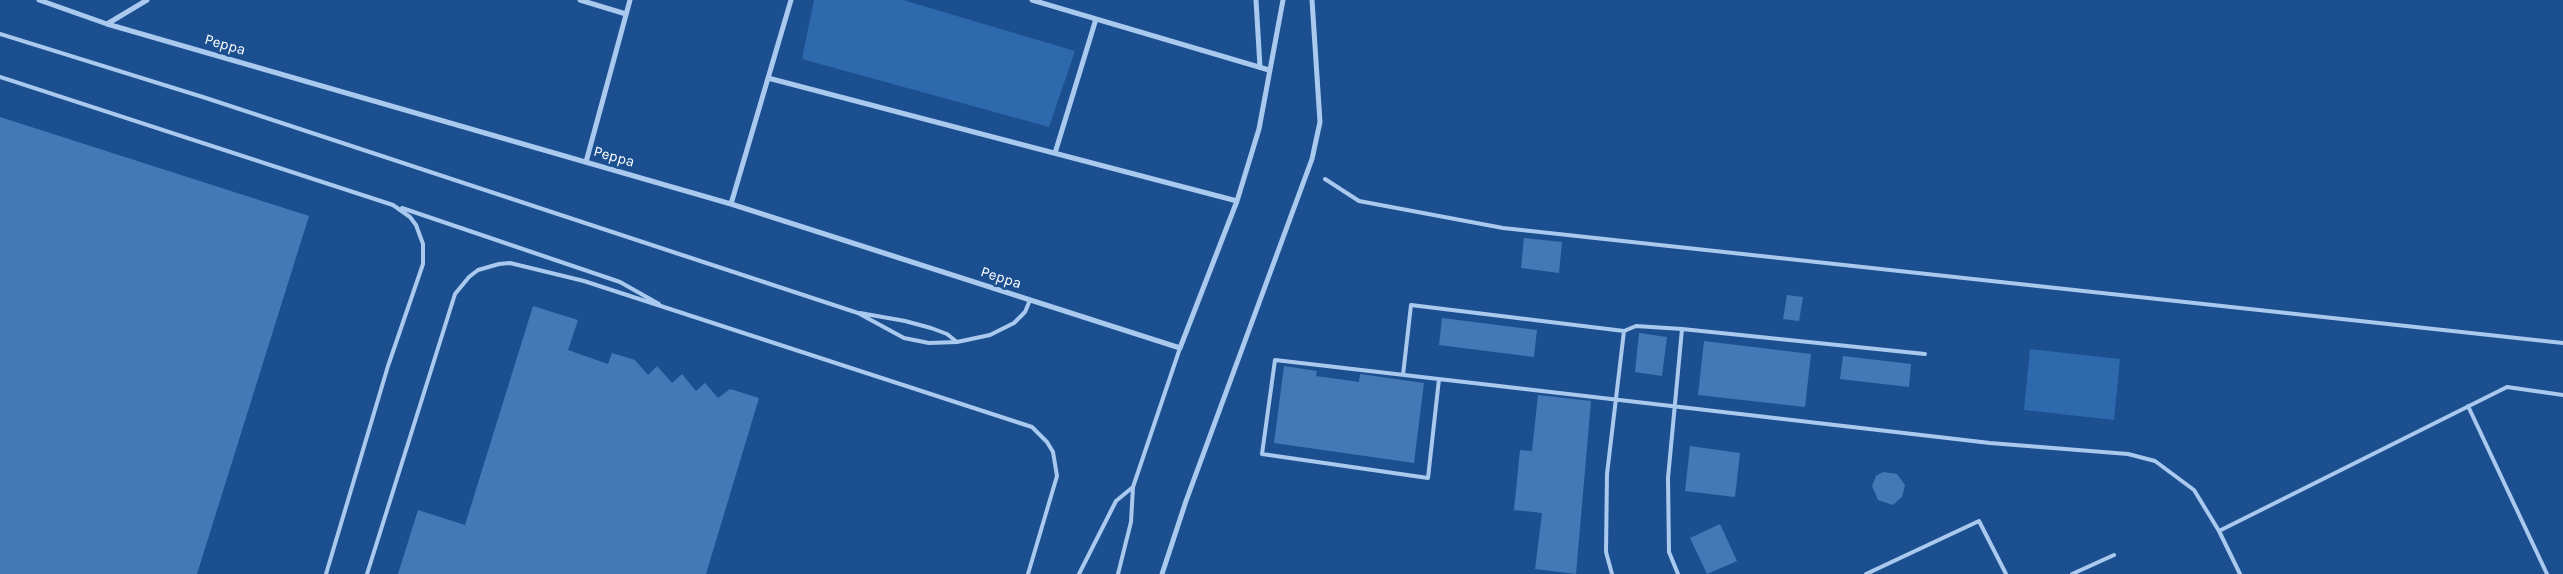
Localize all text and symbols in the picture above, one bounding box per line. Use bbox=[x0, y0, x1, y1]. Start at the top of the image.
street label: Peppa bbox=[202, 31, 248, 59]
street label: Peppa bbox=[591, 143, 637, 171]
street label: Peppa bbox=[978, 263, 1024, 293]

